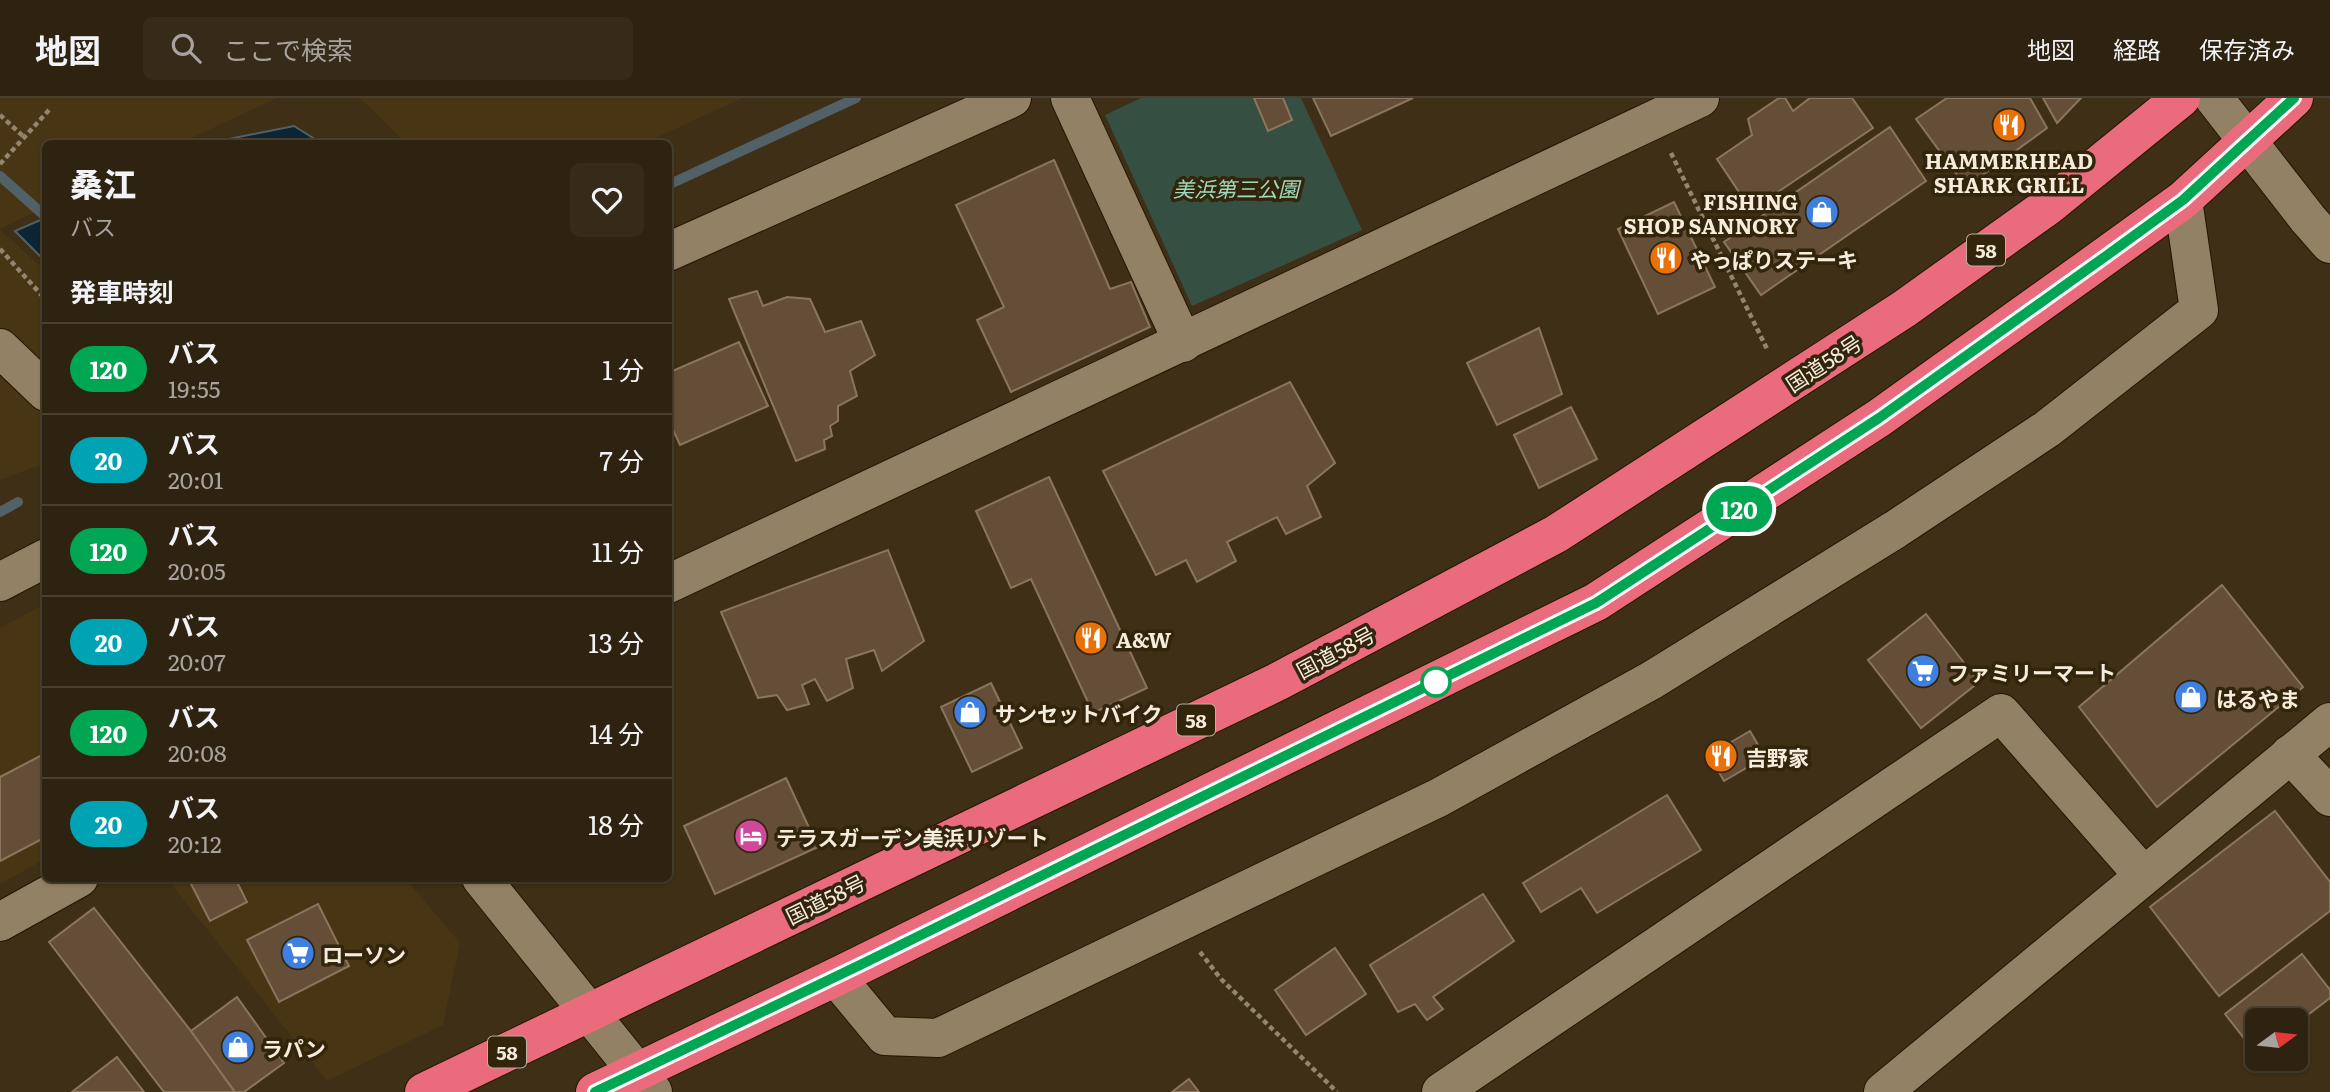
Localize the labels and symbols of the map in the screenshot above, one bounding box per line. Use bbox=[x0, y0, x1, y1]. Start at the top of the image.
restaurant icon: HAMMERHEAD SHARK GRILL bbox=[1990, 106, 2028, 144]
place label: HAMMERHEAD SHARK GRILL bbox=[1925, 144, 2093, 199]
park label: 美浜第三公園 bbox=[1173, 172, 1302, 203]
place label: FISHING SHOP SANNORY bbox=[1624, 185, 1798, 240]
shop icon: FISHING SHOP SANNORY bbox=[1803, 193, 1841, 231]
road number: 58 bbox=[1967, 234, 2005, 266]
restaurant icon: やっぱりステーキ bbox=[1647, 239, 1685, 277]
place label: やっぱりステーキ bbox=[1690, 243, 1858, 274]
street label: 国道58号 bbox=[1779, 326, 1867, 398]
line badge: 120 bbox=[1699, 486, 1779, 532]
street label: 国道58号 bbox=[1290, 617, 1380, 685]
restaurant icon: A&W bbox=[1072, 619, 1110, 657]
place label: A&W bbox=[1116, 623, 1172, 654]
supermarket icon: ファミリーマート bbox=[1904, 652, 1942, 690]
place label: ファミリーマート bbox=[1948, 656, 2116, 687]
unlabelled marker bbox=[1421, 667, 1451, 697]
shop icon: はるやま bbox=[2172, 678, 2210, 716]
place label: はるやま bbox=[2216, 682, 2300, 713]
shop icon: サンセットバイク bbox=[951, 693, 989, 731]
place label: サンセットバイク bbox=[995, 697, 1163, 728]
road number: 58 bbox=[1177, 705, 1215, 736]
restaurant icon: 吉野家 bbox=[1702, 737, 1740, 775]
place label: 吉野家 bbox=[1746, 741, 1809, 772]
hotel icon: テラスガーデン美浜リゾート bbox=[732, 817, 770, 855]
place label: テラスガーデン美浜リゾート bbox=[776, 821, 1049, 852]
street label: 国道58号 bbox=[780, 865, 870, 931]
supermarket icon: ローソン bbox=[279, 934, 317, 972]
place label: ローソン bbox=[322, 938, 406, 969]
north arrow bbox=[2245, 1008, 2308, 1071]
shop icon: ラパン bbox=[219, 1028, 257, 1066]
place label: ラパン bbox=[262, 1032, 326, 1063]
road number: 58 bbox=[488, 1036, 526, 1068]

